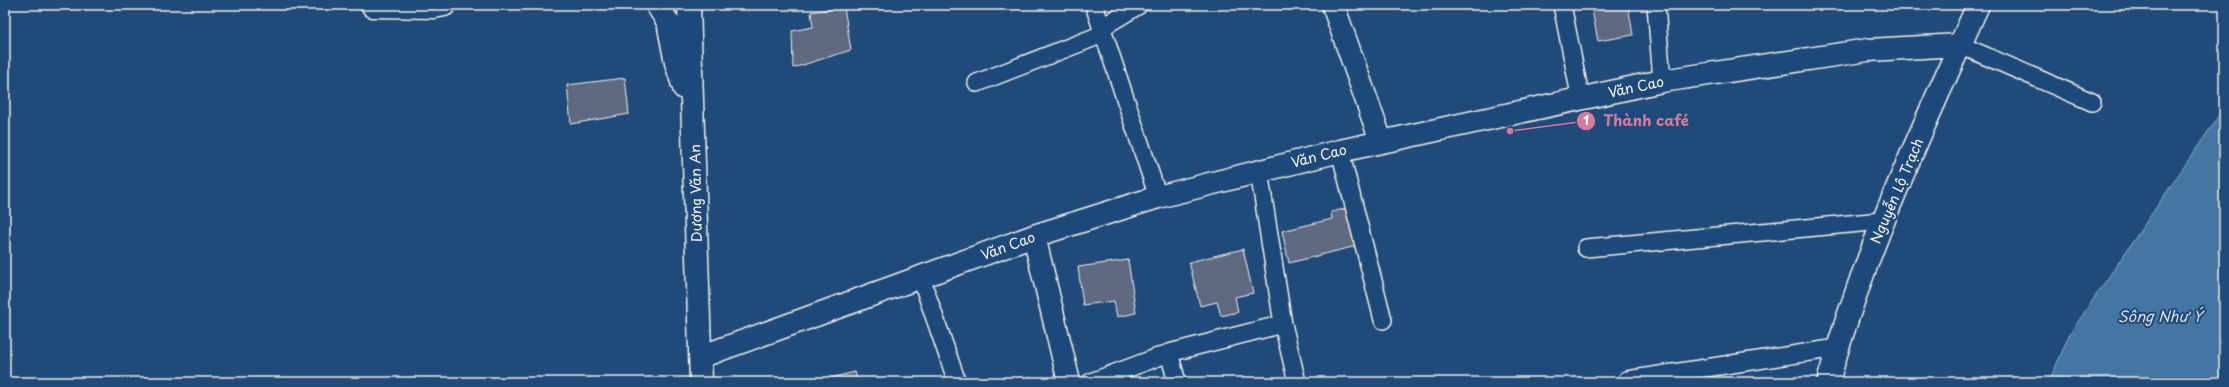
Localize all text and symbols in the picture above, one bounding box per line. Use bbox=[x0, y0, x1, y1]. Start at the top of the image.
street label: Văn Cao bbox=[1606, 70, 1666, 103]
callout: Thành café bbox=[1576, 107, 1697, 134]
text: Thành café bbox=[1603, 108, 1689, 131]
text: 1 bbox=[1583, 111, 1589, 129]
street label: Nguyễn Lộ Trạch bbox=[1865, 135, 1928, 247]
street label: Văn Cao bbox=[1289, 138, 1349, 173]
street label: Dương Văn An bbox=[684, 144, 707, 242]
street label: Văn Cao bbox=[978, 226, 1038, 265]
water label: Sông Như Ý bbox=[2118, 304, 2205, 327]

